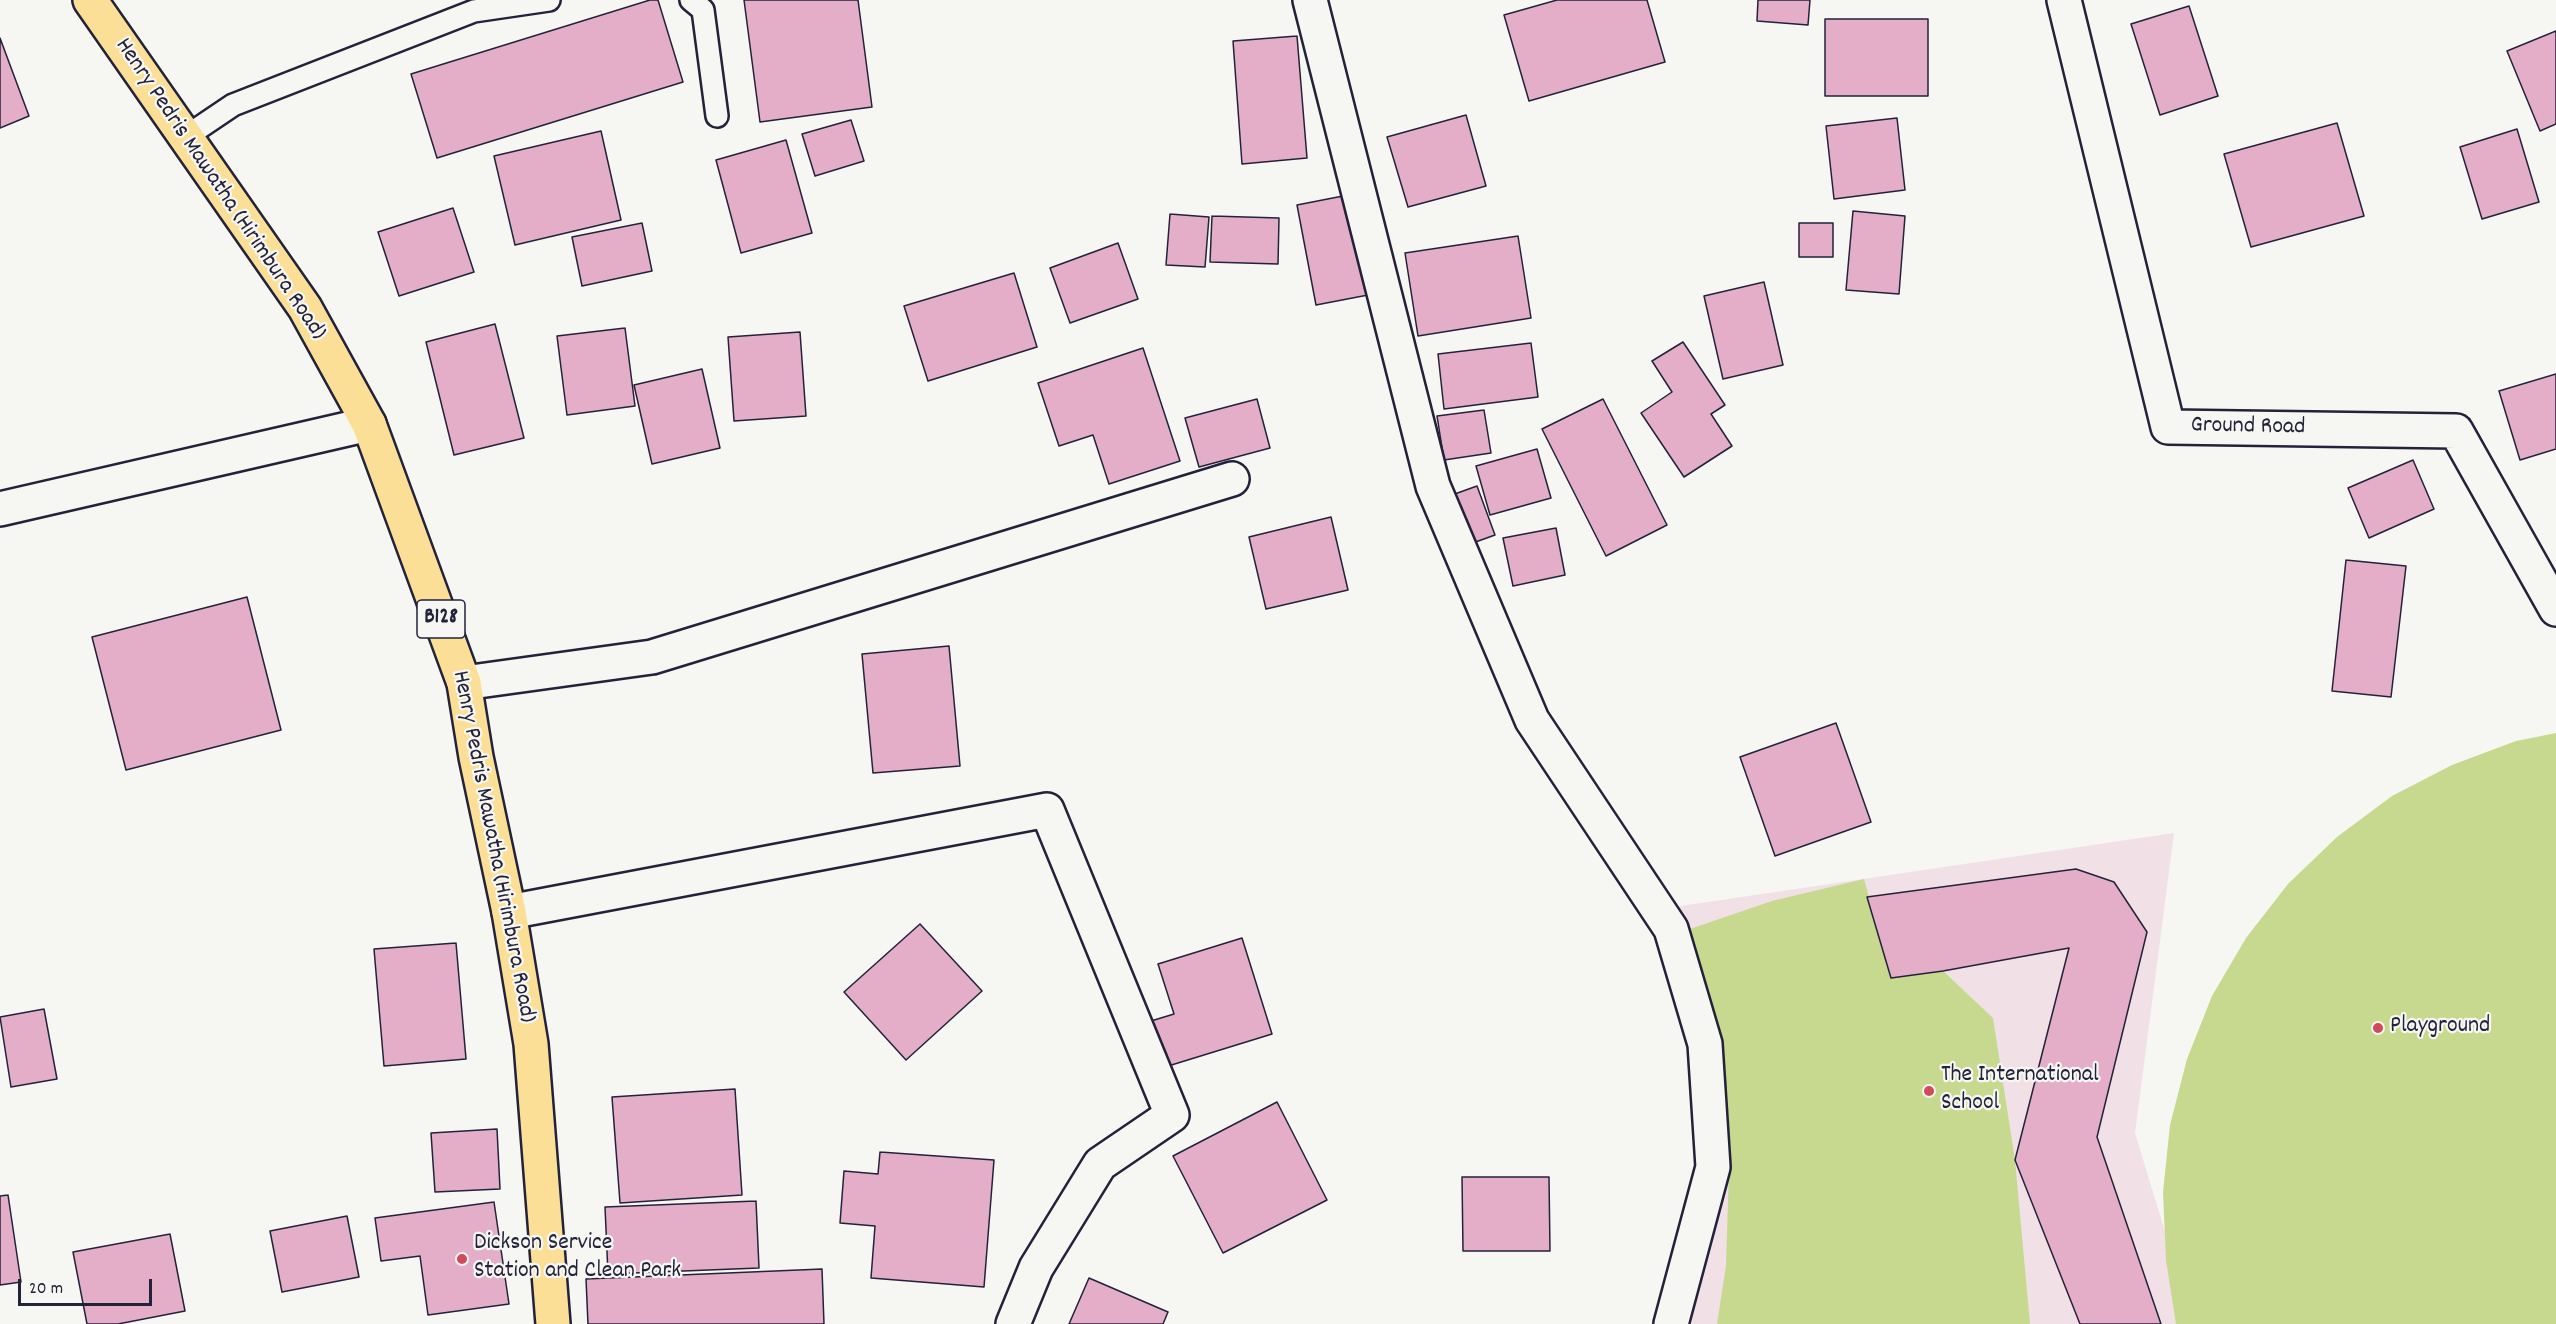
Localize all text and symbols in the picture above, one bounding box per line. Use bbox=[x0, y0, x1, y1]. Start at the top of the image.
street label: Henry Pedris Mawatha (Hirimbura Road) bbox=[107, 34, 331, 346]
street label: Ground Road bbox=[2190, 413, 2306, 443]
road number: B128 bbox=[417, 600, 465, 638]
street label: Henry Pedris Mawatha (Hirimbura Road) bbox=[444, 669, 540, 1025]
place label: Playground bbox=[2390, 1014, 2490, 1042]
marker: Playground bbox=[2371, 1021, 2385, 1035]
place label: The International School bbox=[1941, 1063, 2099, 1119]
marker: The International School bbox=[1922, 1084, 1936, 1098]
place label: Dickson Service Station and Clean Park bbox=[474, 1231, 681, 1287]
marker: Dickson Service Station and Clean Park bbox=[455, 1252, 469, 1266]
scale bar bbox=[21, 1267, 154, 1305]
text: 20 m bbox=[29, 1277, 63, 1302]

